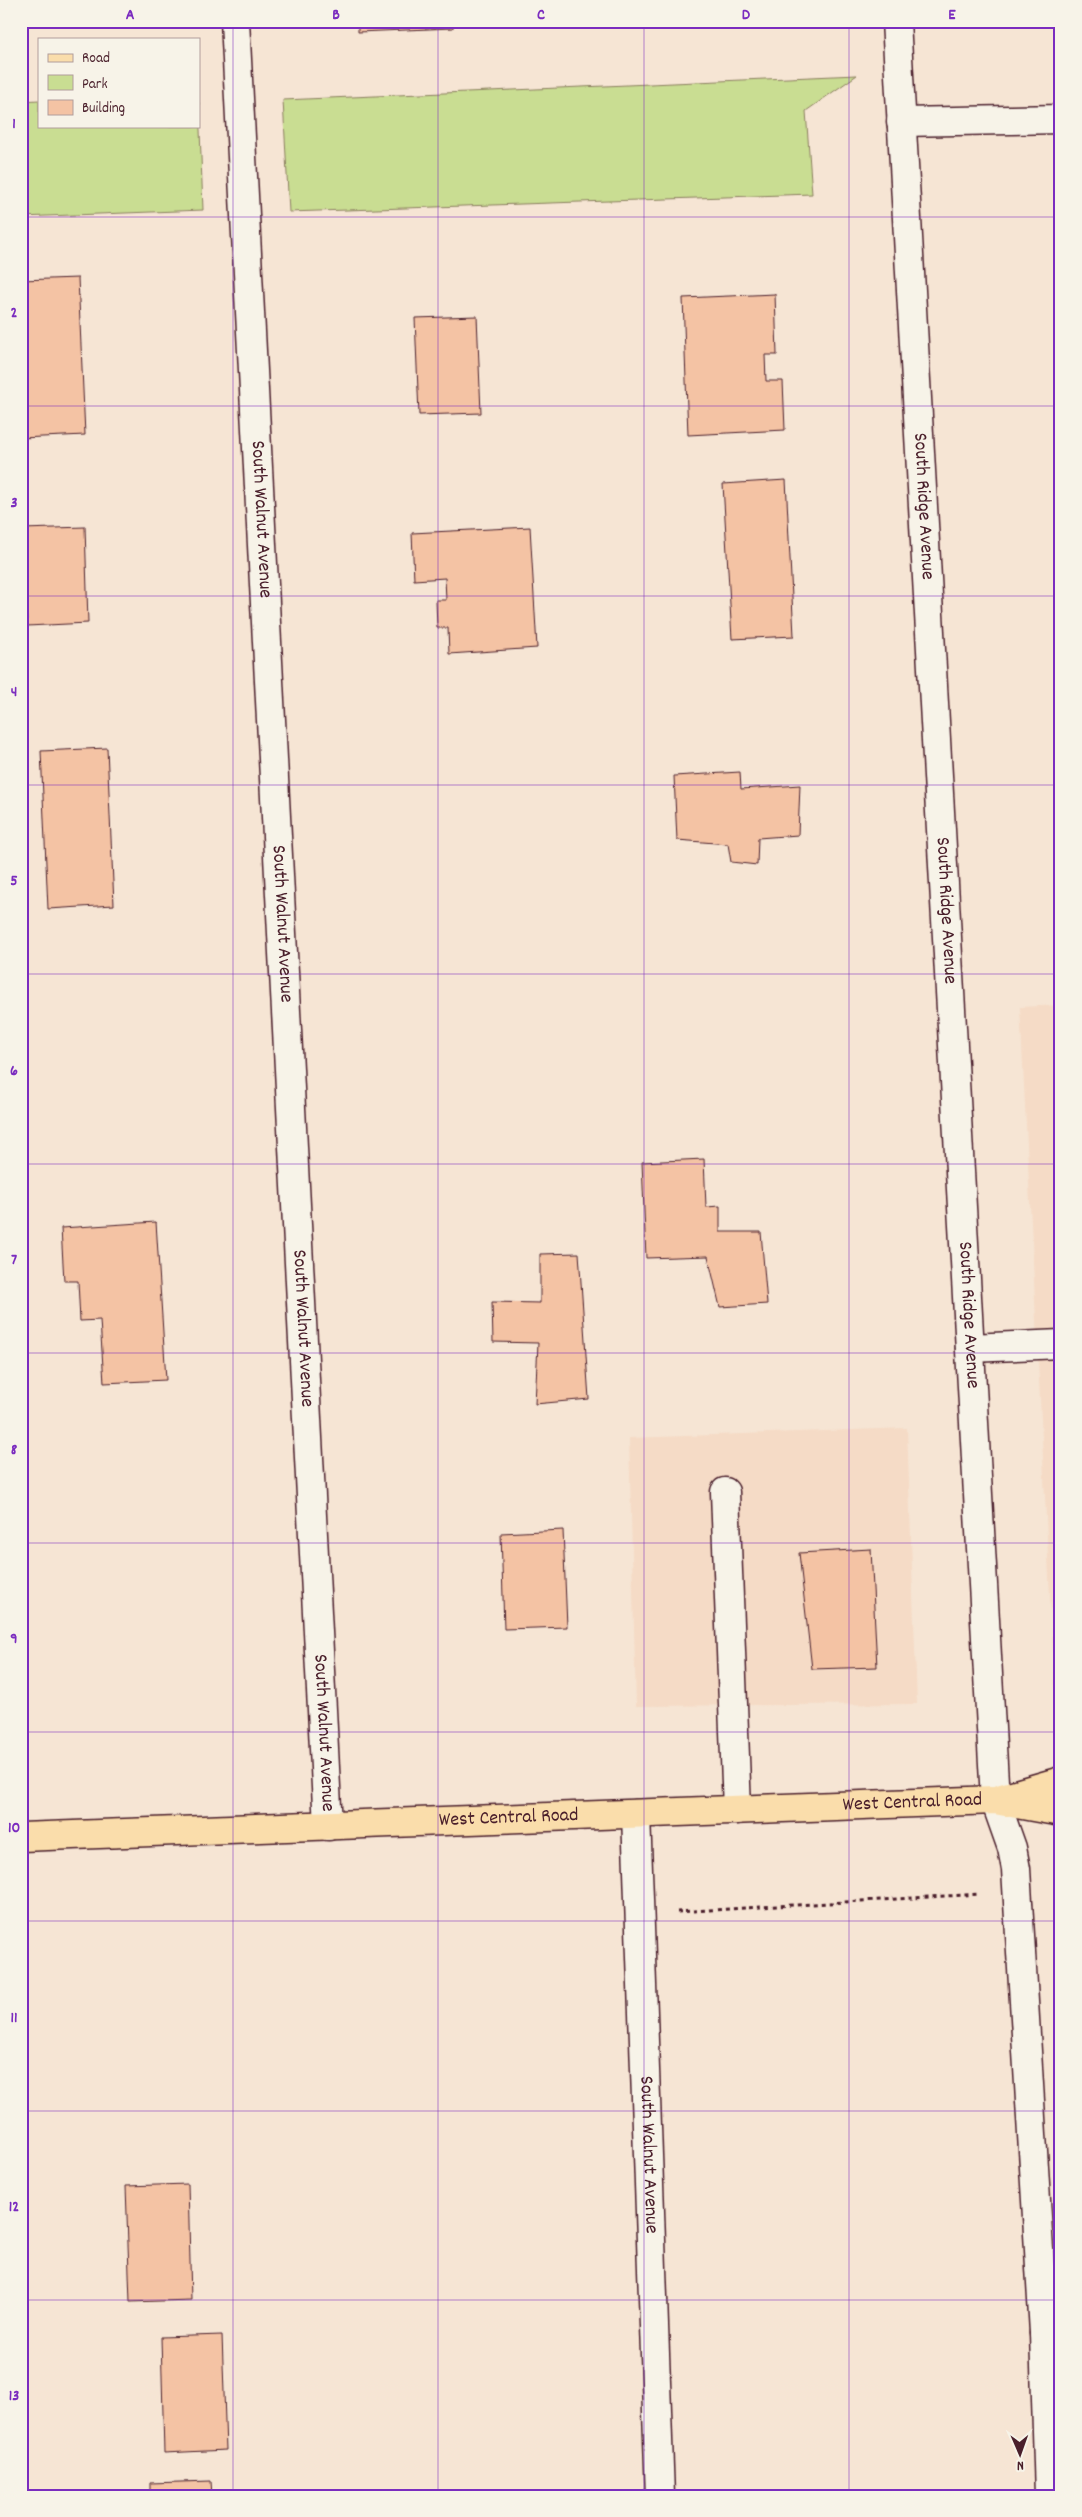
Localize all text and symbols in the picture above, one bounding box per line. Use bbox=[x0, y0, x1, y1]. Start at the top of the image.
text: A bbox=[126, 4, 135, 27]
text: B bbox=[332, 4, 340, 27]
text: C bbox=[537, 4, 545, 27]
text: D bbox=[742, 4, 751, 27]
text: E bbox=[948, 4, 956, 27]
legend bbox=[38, 38, 200, 128]
text: Road bbox=[82, 48, 110, 70]
text: Park bbox=[82, 74, 108, 96]
text: Building bbox=[82, 98, 125, 120]
text: 1 bbox=[12, 113, 16, 136]
text: 2 bbox=[11, 302, 18, 325]
street label: South Ridge Avenue bbox=[905, 432, 941, 581]
street label: South Walnut Avenue bbox=[243, 440, 279, 599]
text: 3 bbox=[10, 492, 18, 515]
text: 4 bbox=[11, 681, 17, 704]
street label: South Ridge Avenue bbox=[927, 836, 964, 985]
street label: South Walnut Avenue bbox=[263, 844, 300, 1003]
text: 5 bbox=[10, 870, 18, 893]
text: 6 bbox=[10, 1060, 18, 1083]
street label: South Ridge Avenue bbox=[950, 1241, 986, 1389]
text: 7 bbox=[11, 1249, 17, 1272]
street label: South Walnut Avenue bbox=[284, 1249, 320, 1408]
text: 8 bbox=[11, 1439, 18, 1462]
text: 9 bbox=[10, 1628, 18, 1651]
street label: South Walnut Avenue bbox=[305, 1653, 341, 1812]
street label: West Central Road bbox=[842, 1786, 983, 1820]
street label: West Central Road bbox=[438, 1802, 579, 1835]
text: 10 bbox=[8, 1817, 20, 1840]
text: 11 bbox=[10, 2007, 18, 2030]
street label: South Walnut Avenue bbox=[631, 2075, 665, 2234]
text: 12 bbox=[9, 2196, 19, 2219]
text: 13 bbox=[9, 2385, 19, 2408]
north arrow bbox=[994, 2430, 1044, 2480]
text: N bbox=[1016, 2455, 1024, 2475]

